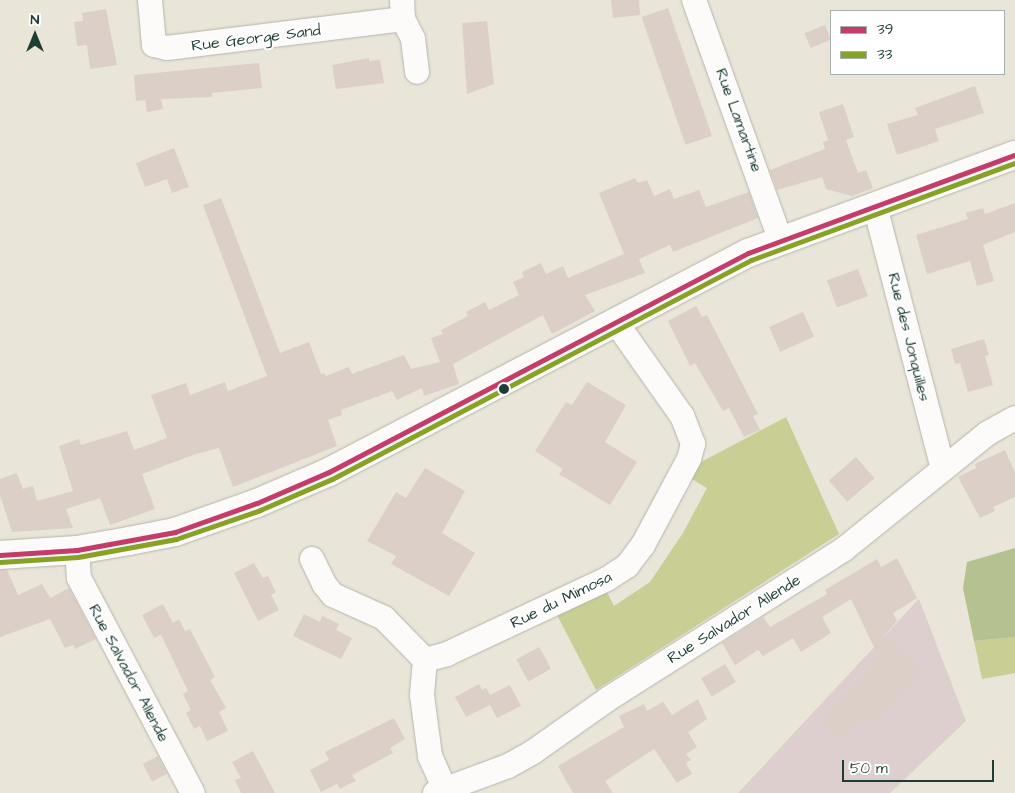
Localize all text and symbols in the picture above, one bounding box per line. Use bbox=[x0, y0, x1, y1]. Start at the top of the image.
north arrow bbox=[10, 10, 60, 60]
text: N bbox=[31, 10, 39, 30]
legend bbox=[830, 10, 1005, 75]
text: 39 bbox=[877, 19, 893, 40]
street label: Rue George Sand bbox=[190, 21, 322, 55]
text: 33 bbox=[877, 44, 892, 65]
street label: Rue Lamartine bbox=[711, 66, 767, 174]
street label: Rue des Jonquilles bbox=[884, 271, 934, 403]
unlabelled marker bbox=[499, 384, 509, 394]
street label: Rue du Mimosa bbox=[507, 567, 615, 633]
street label: Rue Salvador Allende bbox=[664, 570, 804, 668]
street label: Rue Salvador Allende bbox=[85, 601, 173, 745]
scale bar bbox=[845, 750, 998, 782]
text: 50 m bbox=[850, 758, 888, 779]

